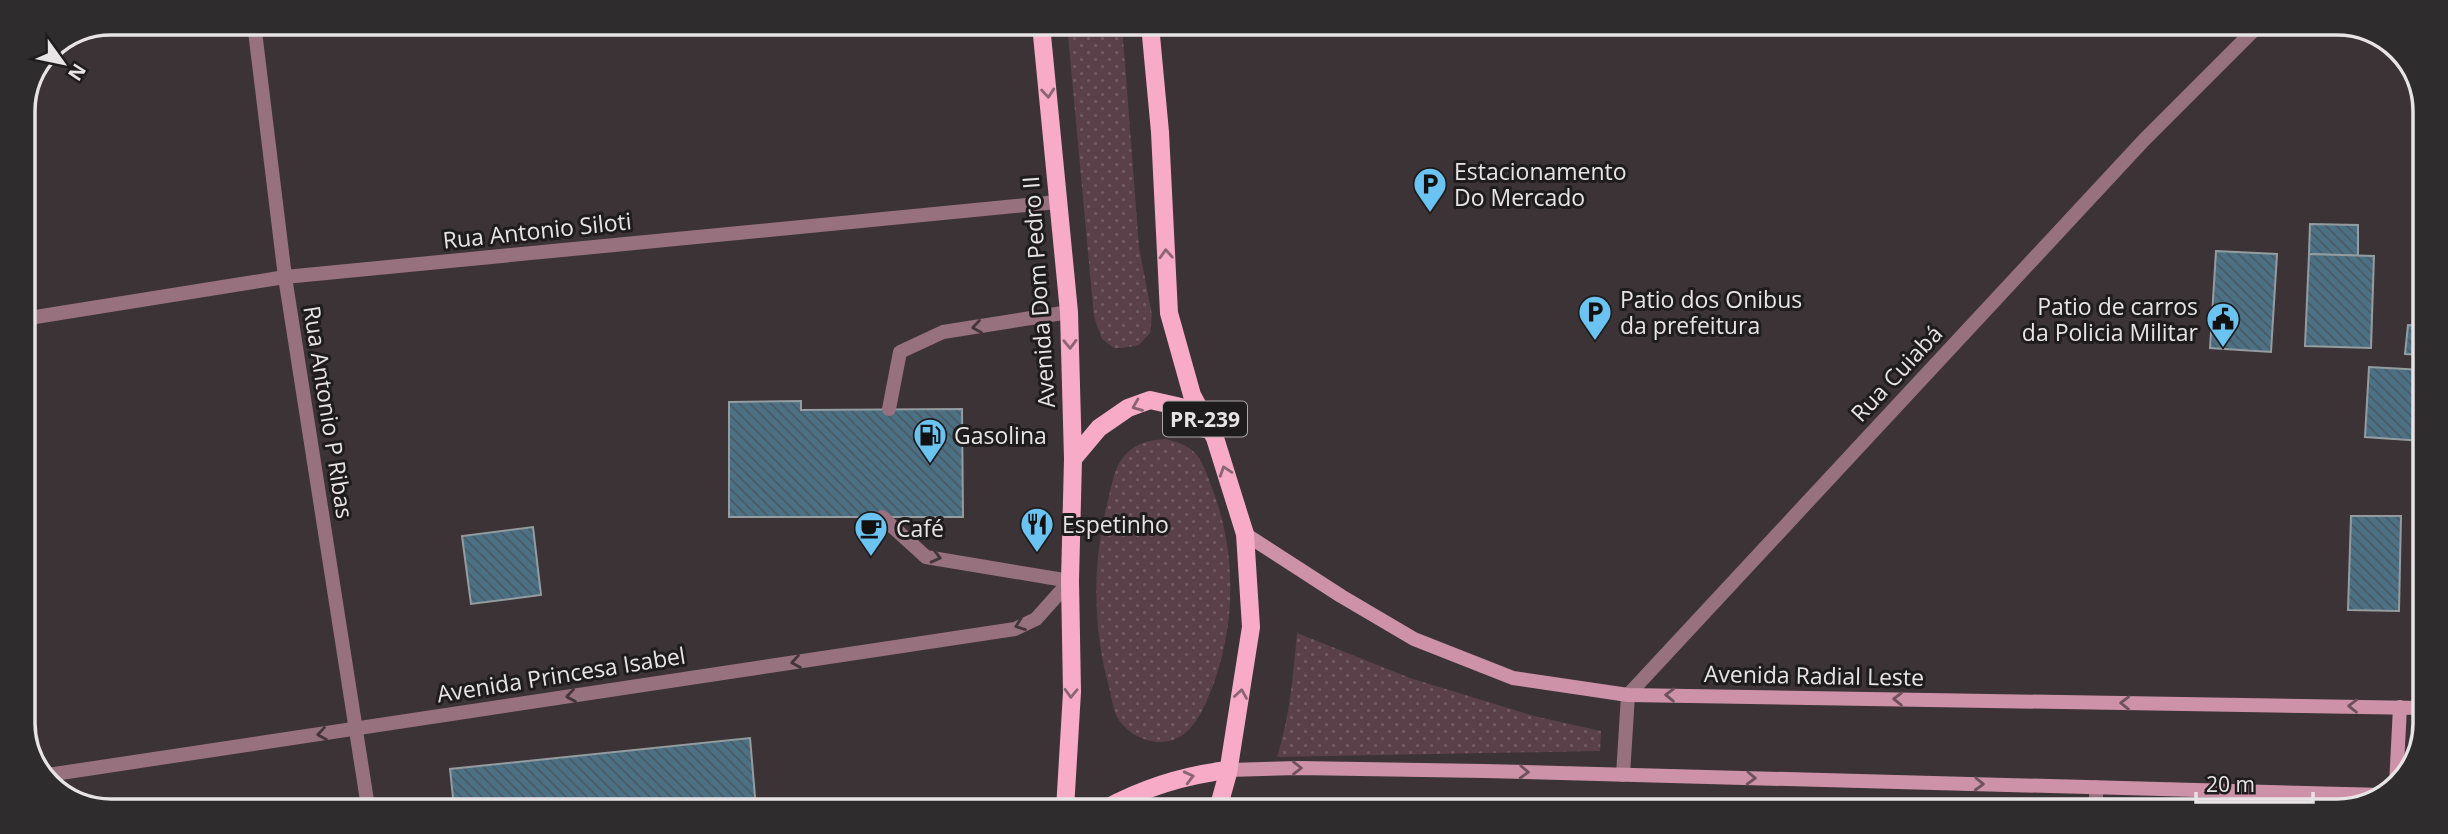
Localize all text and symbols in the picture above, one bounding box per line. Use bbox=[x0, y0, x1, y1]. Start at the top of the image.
north arrow bbox=[28, 28, 98, 98]
text: N bbox=[62, 59, 92, 86]
one-way arrow bbox=[1040, 87, 1055, 98]
place label: Estacionamento Do Mercado bbox=[1454, 155, 1627, 213]
parking icon: Estacionamento Do Mercado bbox=[1411, 165, 1449, 214]
street label: Avenida Dom Pedro II bbox=[1014, 175, 1062, 409]
street label: Rua Antonio Siloti bbox=[441, 204, 633, 256]
one-way arrow bbox=[1159, 248, 1174, 259]
place label: Patio dos Onibus da prefeitura bbox=[1620, 283, 1802, 341]
place label: Patio de carros da Policia Militar bbox=[2022, 290, 2199, 348]
parking icon: Patio dos Onibus da prefeitura bbox=[1576, 293, 1614, 342]
public building icon: Patio de carros da Policia Militar bbox=[2204, 300, 2242, 349]
street label: Rua Antonio P Ribas bbox=[296, 303, 362, 521]
street label: Rua Cuiabá bbox=[1843, 318, 1949, 428]
one-way arrow bbox=[971, 319, 983, 334]
one-way arrow bbox=[1062, 338, 1077, 349]
one-way arrow bbox=[1131, 397, 1143, 411]
road number: PR-239 bbox=[1163, 402, 1247, 436]
fuel station icon: Gasolina bbox=[911, 416, 949, 465]
place label: Gasolina bbox=[954, 419, 1047, 451]
one-way arrow bbox=[1219, 465, 1234, 477]
restaurant icon: Espetinho bbox=[1018, 505, 1056, 554]
place label: Espetinho bbox=[1062, 508, 1169, 540]
cafe icon: Café bbox=[852, 509, 890, 558]
place label: Café bbox=[896, 512, 944, 544]
one-way arrow bbox=[929, 549, 941, 563]
one-way arrow bbox=[1014, 617, 1026, 631]
street label: Avenida Princesa Isabel bbox=[434, 639, 688, 709]
one-way arrow bbox=[790, 654, 802, 669]
street label: Avenida Radial Leste bbox=[1704, 657, 1924, 693]
one-way arrow bbox=[1665, 687, 1675, 703]
one-way arrow bbox=[565, 688, 577, 703]
one-way arrow bbox=[1233, 688, 1248, 700]
one-way arrow bbox=[1063, 689, 1079, 699]
one-way arrow bbox=[1892, 691, 1903, 707]
one-way arrow bbox=[2120, 695, 2130, 711]
one-way arrow bbox=[2347, 699, 2358, 714]
one-way arrow bbox=[316, 726, 327, 741]
one-way arrow bbox=[1292, 760, 1302, 776]
scale bar bbox=[2196, 760, 2313, 804]
one-way arrow bbox=[1519, 764, 1530, 780]
one-way arrow bbox=[1747, 770, 1757, 786]
text: 20 m bbox=[2206, 770, 2255, 798]
one-way arrow bbox=[1183, 771, 1195, 785]
one-way arrow bbox=[1974, 776, 1985, 792]

